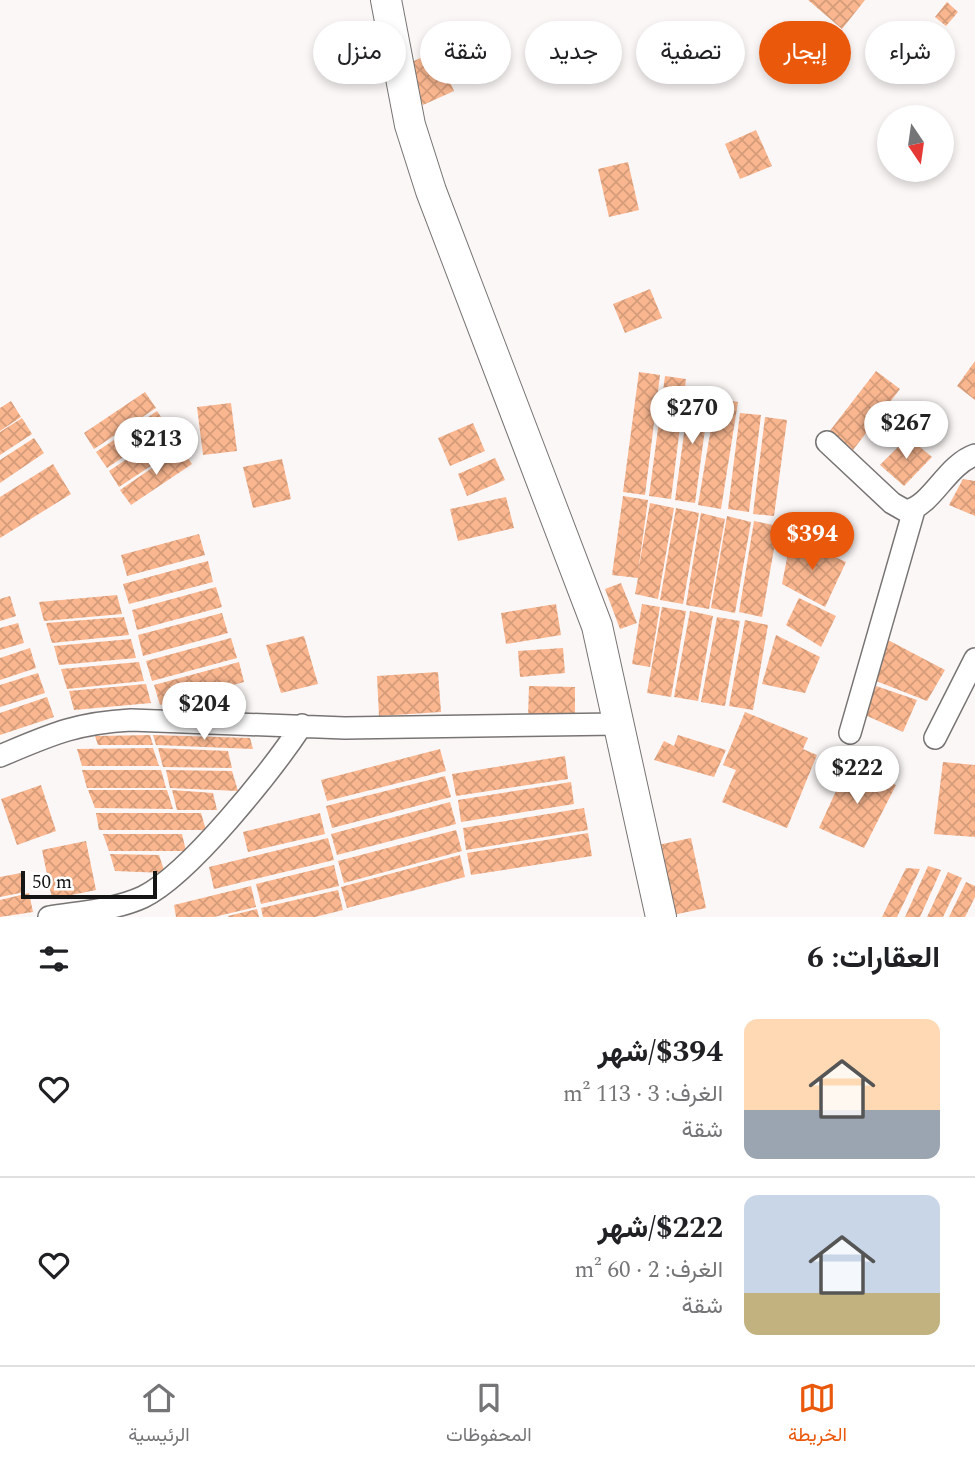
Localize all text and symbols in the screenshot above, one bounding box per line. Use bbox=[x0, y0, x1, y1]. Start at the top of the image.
chip: منزل bbox=[313, 21, 406, 84]
chip: شقة bbox=[420, 21, 511, 84]
chip: جديد bbox=[525, 21, 622, 84]
chip: تصفية bbox=[636, 21, 745, 84]
chip: إيجار bbox=[759, 21, 851, 84]
chip: شراء bbox=[865, 21, 955, 84]
north arrow bbox=[877, 105, 954, 182]
map controls bbox=[877, 105, 954, 182]
pin: $270 bbox=[651, 386, 733, 446]
text: $270 bbox=[666, 391, 718, 426]
pin: $267 bbox=[865, 402, 947, 461]
text: $267 bbox=[880, 406, 932, 441]
pin: $213 bbox=[115, 418, 197, 477]
text: $213 bbox=[130, 422, 182, 457]
pin: $394 bbox=[771, 512, 853, 572]
text: $394 bbox=[786, 517, 838, 552]
pin: $204 bbox=[163, 682, 245, 742]
text: $204 bbox=[178, 687, 230, 722]
pin: $222 bbox=[816, 746, 898, 806]
text: $222 bbox=[831, 751, 883, 786]
scale bar bbox=[21, 868, 158, 900]
text: 50 m bbox=[32, 868, 72, 897]
text: العقارات: 6 bbox=[807, 935, 940, 981]
icon: filters bbox=[35, 940, 73, 978]
text: $394/شهر bbox=[597, 1029, 723, 1075]
icon: home bbox=[800, 1047, 884, 1131]
icon: heart bbox=[35, 1070, 73, 1108]
text: الغرف: 3 · 113 m² bbox=[563, 1077, 723, 1112]
text: شقة bbox=[681, 1113, 723, 1148]
text: $222/شهر bbox=[597, 1205, 723, 1251]
icon: home bbox=[800, 1223, 884, 1307]
icon: heart bbox=[35, 1246, 73, 1284]
text: الغرف: 2 · 60 m² bbox=[575, 1253, 723, 1288]
text: شقة bbox=[681, 1289, 723, 1324]
tab: الرئيسية bbox=[128, 1379, 190, 1451]
tab: المحفوظات bbox=[446, 1379, 532, 1451]
tab: الخريطة bbox=[788, 1379, 847, 1451]

